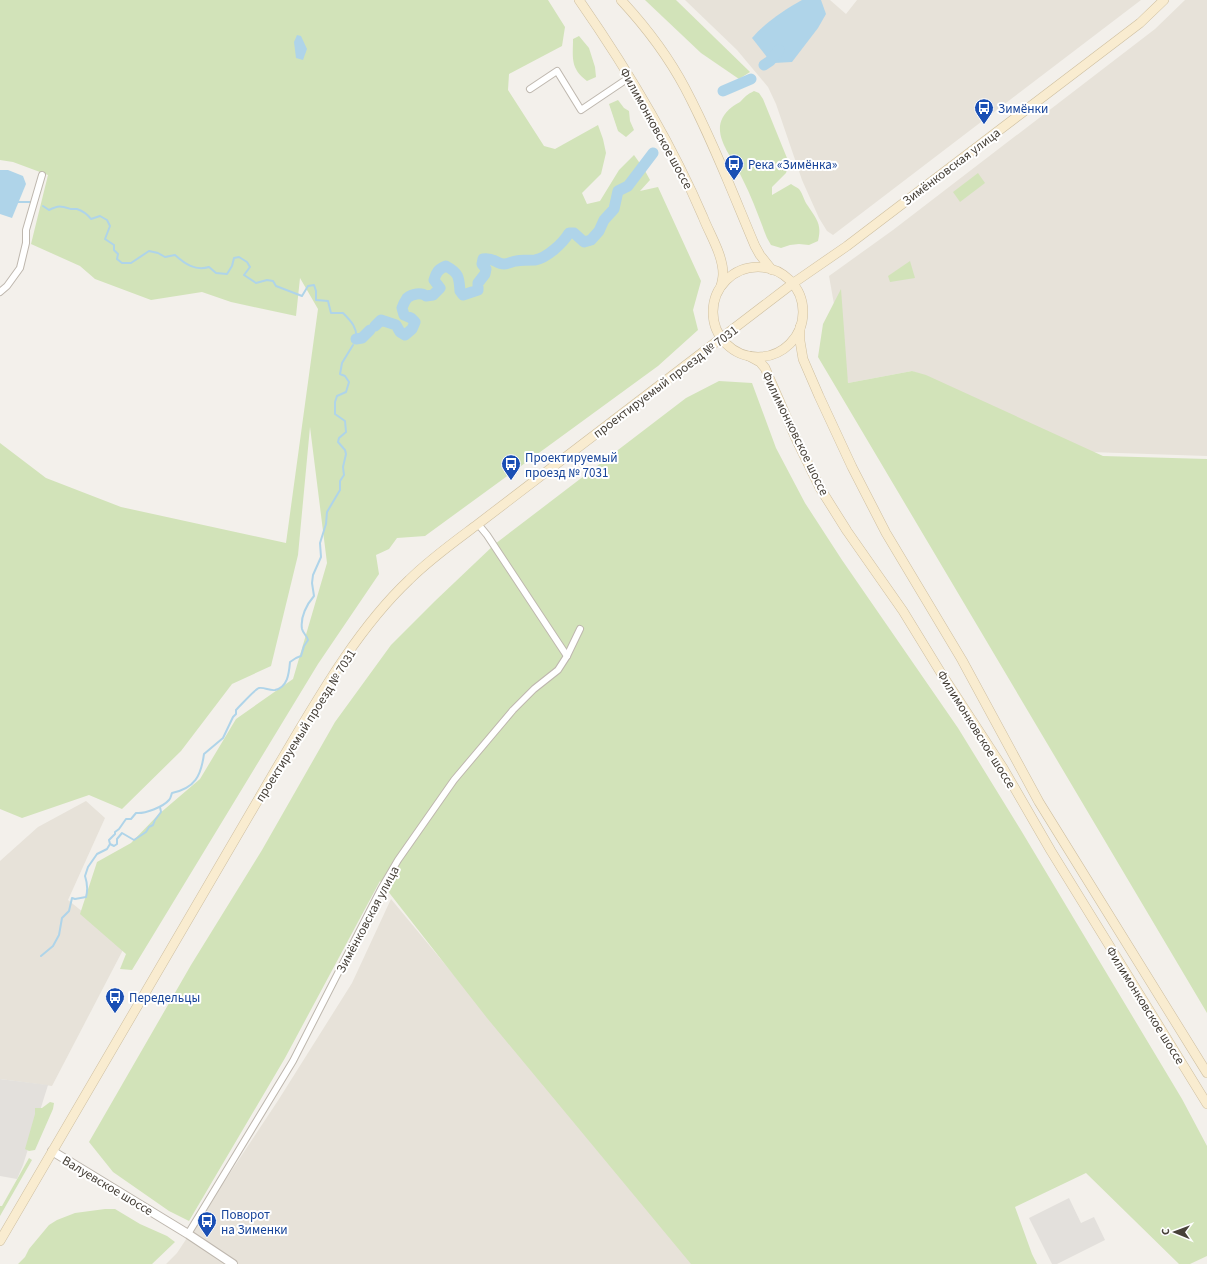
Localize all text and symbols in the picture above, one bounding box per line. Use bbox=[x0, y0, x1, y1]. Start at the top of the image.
street label: Филимонковское шоссе bbox=[615, 65, 697, 192]
bus stop icon: Зимёнки bbox=[973, 97, 995, 125]
place label: Зимёнки bbox=[998, 100, 1048, 118]
street label: Зимёнковская улица bbox=[899, 124, 1004, 210]
bus stop icon: Река «Зимёнка» bbox=[723, 153, 745, 181]
place label: Река «Зимёнка» bbox=[748, 156, 837, 174]
street label: проектируемый проезд № 7031 bbox=[589, 321, 742, 442]
street label: Филимонковское шоссе bbox=[757, 368, 833, 499]
place label: Проектируемый проезд № 7031 bbox=[525, 449, 618, 482]
bus stop icon: Проектируемый проезд № 7031 bbox=[500, 453, 522, 481]
street label: проектируемый проезд № 7031 bbox=[251, 646, 360, 806]
street label: Филимонковское шоссе bbox=[932, 667, 1020, 792]
street label: Зимёнковская улица bbox=[332, 863, 404, 976]
street label: Филимонковское шоссе bbox=[1101, 943, 1189, 1068]
bus stop icon: Передельцы bbox=[104, 986, 126, 1014]
place label: Передельцы bbox=[129, 989, 200, 1007]
street label: Валуевское шоссе bbox=[59, 1152, 156, 1220]
place label: Поворот на Зименки bbox=[221, 1206, 288, 1239]
bus stop icon: Поворот на Зименки bbox=[196, 1210, 218, 1238]
north arrow bbox=[1155, 1212, 1195, 1252]
text: С bbox=[1158, 1228, 1173, 1235]

